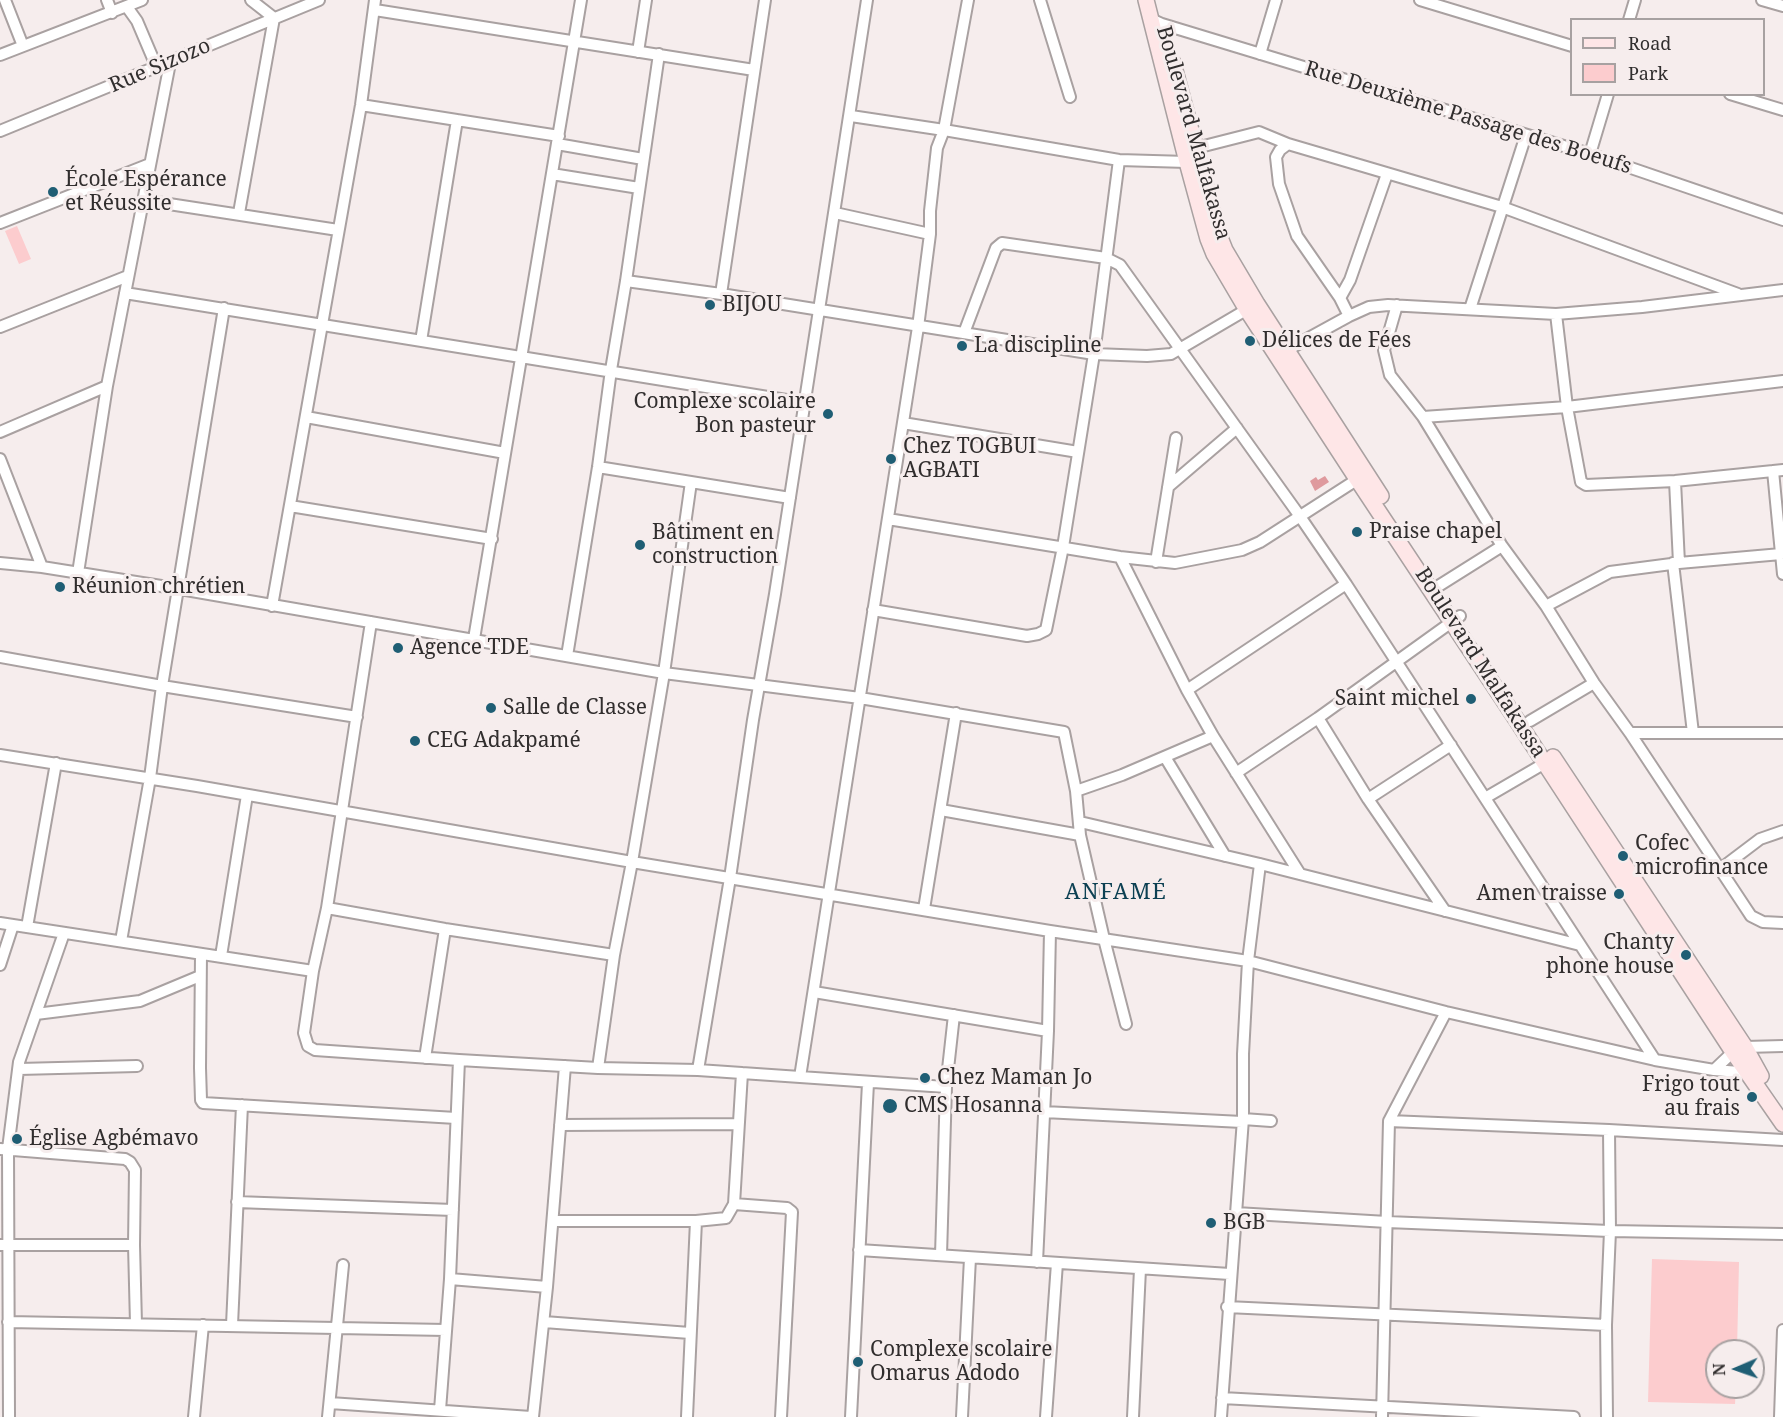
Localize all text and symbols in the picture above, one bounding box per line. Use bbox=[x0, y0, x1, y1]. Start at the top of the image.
legend bbox=[1570, 18, 1765, 96]
street label: Boulevard Malfakassa bbox=[1150, 23, 1236, 243]
text: Road bbox=[1628, 31, 1671, 55]
street label: Rue Sizozo bbox=[106, 33, 214, 99]
street label: Rue Deuxième Passage des Boeufs bbox=[1302, 56, 1634, 180]
text: Park bbox=[1628, 61, 1668, 85]
place label: École Espérance et Réussite bbox=[65, 167, 227, 217]
marker: École Espérance et Réussite bbox=[46, 185, 60, 199]
place label: BIJOU bbox=[722, 292, 782, 318]
marker: BIJOU bbox=[703, 298, 717, 312]
place label: Délices de Fées bbox=[1262, 328, 1411, 354]
place label: La discipline bbox=[974, 333, 1101, 359]
marker: Délices de Fées bbox=[1243, 334, 1257, 348]
marker: La discipline bbox=[955, 339, 969, 353]
place label: Complexe scolaire Bon pasteur bbox=[634, 389, 816, 439]
marker: Complexe scolaire Bon pasteur bbox=[821, 407, 835, 421]
place label: Chez TOGBUI AGBATI bbox=[903, 434, 1036, 484]
marker: Chez TOGBUI AGBATI bbox=[884, 452, 898, 466]
place label: Praise chapel bbox=[1369, 519, 1502, 545]
place label: Bâtiment en construction bbox=[652, 520, 778, 570]
marker: Praise chapel bbox=[1350, 525, 1364, 539]
marker: Bâtiment en construction bbox=[633, 538, 647, 552]
street label: Boulevard Malfakassa bbox=[1409, 563, 1551, 763]
place label: Réunion chrétien bbox=[72, 574, 245, 600]
marker: Réunion chrétien bbox=[53, 580, 67, 594]
place label: Agence TDE bbox=[410, 635, 529, 661]
marker: Agence TDE bbox=[391, 641, 405, 655]
place label: Saint michel bbox=[1335, 686, 1459, 712]
marker: Saint michel bbox=[1464, 692, 1478, 706]
place label: Salle de Classe bbox=[503, 695, 647, 721]
marker: Salle de Classe bbox=[484, 701, 498, 715]
place label: CEG Adakpamé bbox=[427, 728, 581, 754]
marker: CEG Adakpamé bbox=[408, 734, 422, 748]
place label: Cofec microfinance bbox=[1635, 831, 1768, 881]
marker: Cofec microfinance bbox=[1616, 849, 1630, 863]
district label: ANFAMÉ bbox=[1065, 880, 1167, 906]
place label: Amen traisse bbox=[1477, 881, 1607, 907]
marker: Amen traisse bbox=[1612, 887, 1626, 901]
place label: Chanty phone house bbox=[1546, 930, 1674, 980]
marker: Chanty phone house bbox=[1679, 948, 1693, 962]
place label: Chez Maman Jo bbox=[937, 1065, 1092, 1091]
marker: Chez Maman Jo bbox=[918, 1071, 932, 1085]
place label: Frigo tout au frais bbox=[1642, 1072, 1740, 1122]
marker: Frigo tout au frais bbox=[1745, 1090, 1759, 1104]
place label: CMS Hosanna bbox=[904, 1093, 1042, 1119]
marker: CMS Hosanna bbox=[881, 1097, 899, 1115]
place label: Église Agbémavo bbox=[29, 1126, 199, 1152]
marker: Église Agbémavo bbox=[10, 1132, 24, 1146]
place label: BGB bbox=[1223, 1210, 1265, 1236]
marker: BGB bbox=[1204, 1216, 1218, 1230]
place label: Complexe scolaire Omarus Adodo bbox=[870, 1337, 1052, 1387]
north arrow bbox=[1705, 1339, 1765, 1399]
marker: Complexe scolaire Omarus Adodo bbox=[851, 1355, 865, 1369]
text: N bbox=[1708, 1363, 1730, 1376]

